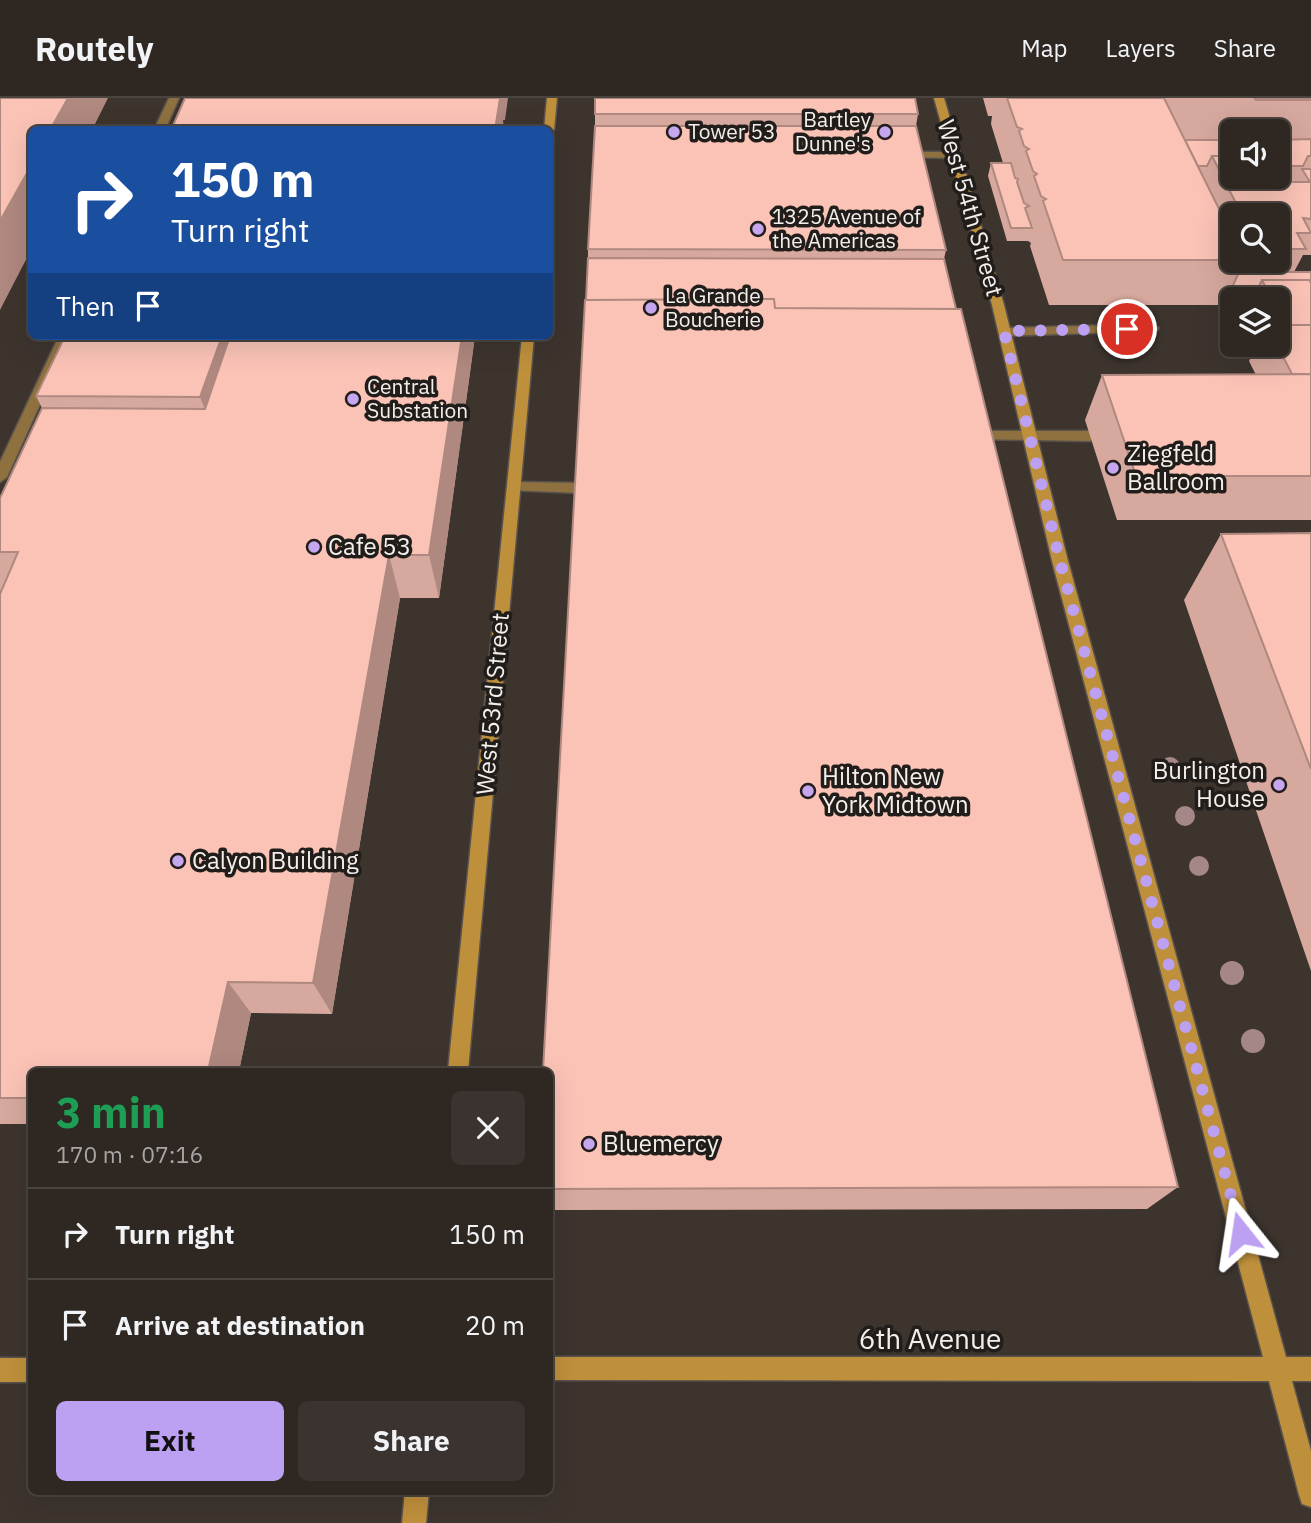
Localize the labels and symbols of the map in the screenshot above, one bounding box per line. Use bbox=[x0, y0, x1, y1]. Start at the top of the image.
place label: Bartley Dunne's bbox=[795, 105, 872, 157]
street label: West 54th Street bbox=[930, 116, 1011, 300]
place label: Tower 53 bbox=[688, 117, 776, 145]
marker: Tower 53 bbox=[666, 124, 682, 140]
marker: Bartley Dunne's bbox=[877, 124, 893, 140]
place label: 1325 Avenue of the Americas bbox=[772, 202, 921, 254]
marker: 1325 Avenue of the Americas bbox=[750, 221, 766, 237]
place label: La Grande Boucherie bbox=[665, 281, 761, 333]
pin bbox=[1097, 299, 1157, 359]
marker: La Grande Boucherie bbox=[643, 300, 659, 316]
place label: Central Substation bbox=[367, 372, 468, 424]
marker: Central Substation bbox=[345, 391, 361, 407]
place label: Ziegfeld Ballroom bbox=[1127, 437, 1225, 497]
marker: Ziegfeld Ballroom bbox=[1105, 460, 1121, 476]
place label: Cafe 53 bbox=[328, 530, 411, 562]
marker: Cafe 53 bbox=[306, 539, 322, 555]
street label: West 53rd Street bbox=[468, 612, 516, 796]
place label: Burlington House bbox=[1153, 754, 1265, 814]
place label: Hilton New York Midtown bbox=[822, 760, 969, 820]
marker: Burlington House bbox=[1271, 777, 1287, 793]
marker: Hilton New York Midtown bbox=[800, 783, 816, 799]
place label: Calyon Building bbox=[192, 844, 359, 876]
marker: Calyon Building bbox=[170, 853, 186, 869]
place label: Bluemercy bbox=[603, 1127, 719, 1159]
marker: Bluemercy bbox=[581, 1136, 597, 1152]
position arrow bbox=[1204, 1196, 1278, 1270]
street label: 6th Avenue bbox=[859, 1320, 1001, 1357]

